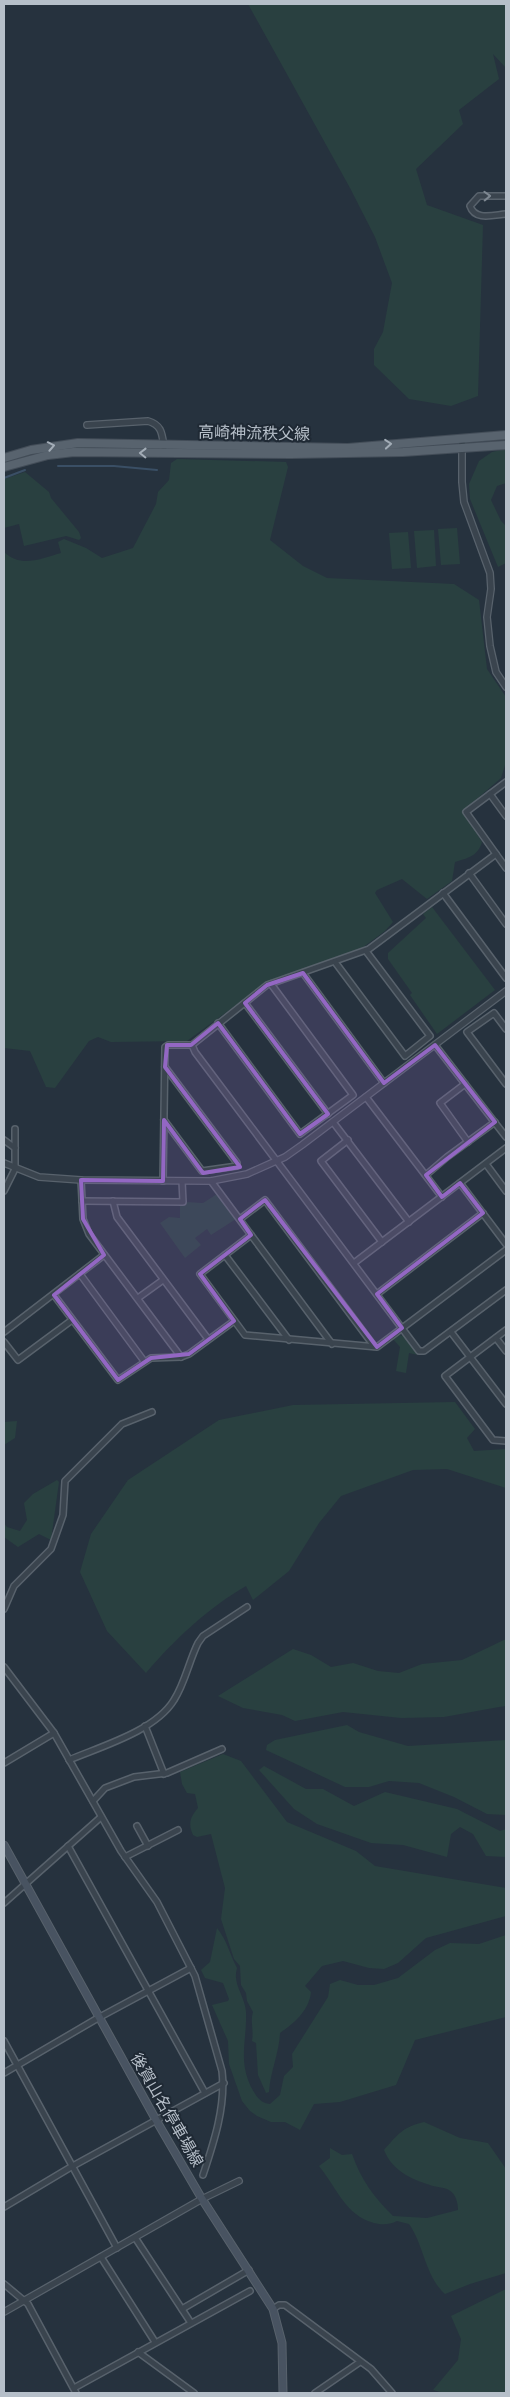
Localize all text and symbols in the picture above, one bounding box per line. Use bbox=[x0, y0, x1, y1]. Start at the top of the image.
one-way arrow bbox=[484, 191, 492, 201]
street label: 高崎神流秩父線 bbox=[198, 423, 310, 443]
one-way arrow bbox=[384, 439, 392, 450]
one-way arrow bbox=[46, 441, 55, 452]
one-way arrow bbox=[139, 448, 146, 458]
street label: 後賀山名停車場線 bbox=[127, 2050, 207, 2170]

